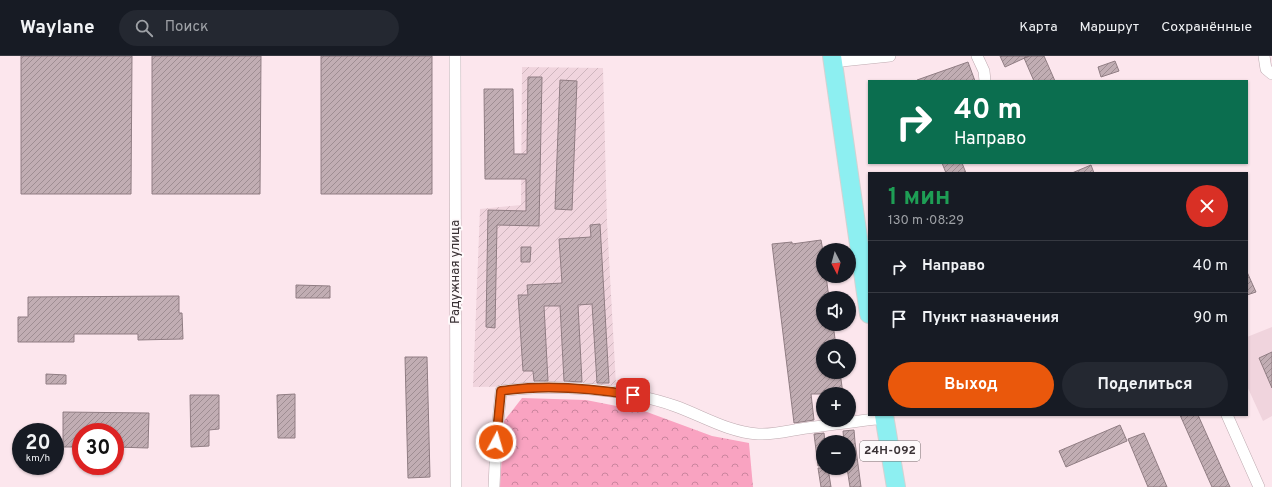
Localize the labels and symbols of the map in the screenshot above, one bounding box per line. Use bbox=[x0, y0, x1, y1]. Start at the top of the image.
street label: Радужная улица bbox=[448, 220, 464, 324]
north arrow bbox=[816, 243, 856, 283]
pin bbox=[616, 378, 650, 412]
position arrow bbox=[475, 421, 517, 463]
speed limit sign: 30 bbox=[72, 423, 124, 475]
road number: 24Н-092 bbox=[860, 441, 920, 461]

